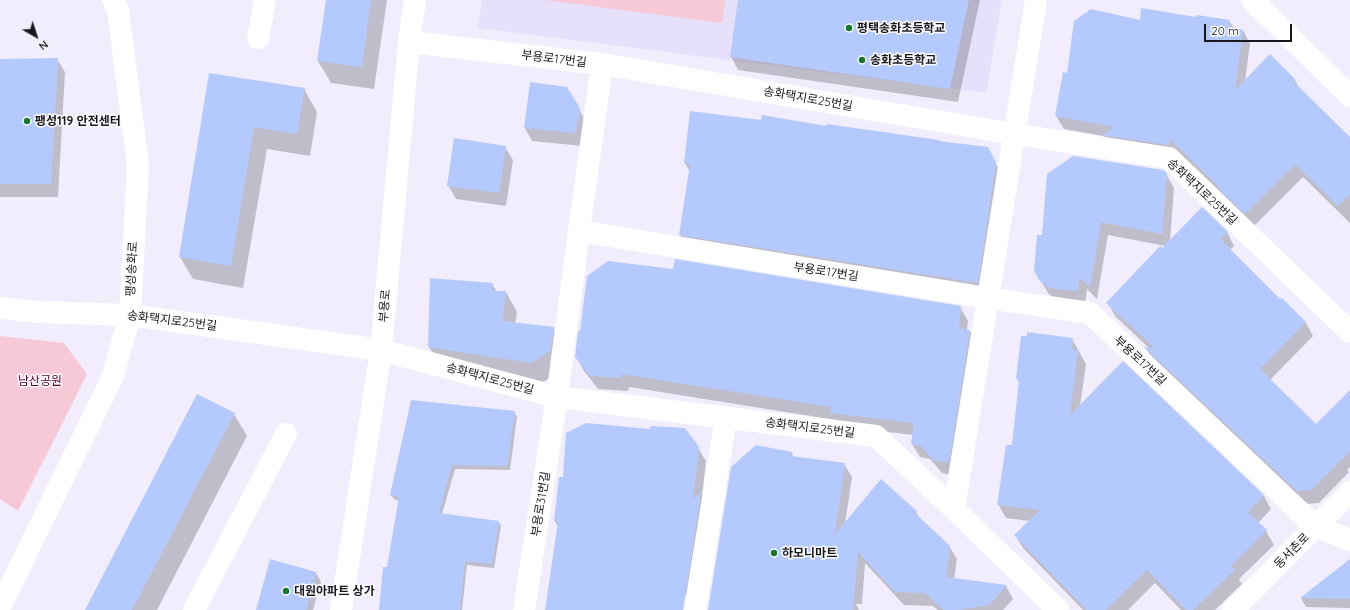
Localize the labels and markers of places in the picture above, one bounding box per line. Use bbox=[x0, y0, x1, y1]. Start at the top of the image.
place label: 평택송화초등학교 bbox=[857, 21, 945, 35]
marker: 평택송화초등학교 bbox=[844, 23, 854, 33]
place label: 송화초등학교 bbox=[870, 53, 936, 67]
marker: 송화초등학교 bbox=[857, 55, 867, 65]
place label: 팽성119 안전센터 bbox=[35, 114, 121, 128]
marker: 팽성119 안전센터 bbox=[22, 116, 32, 126]
place label: 하모니마트 bbox=[782, 546, 837, 560]
marker: 하모니마트 bbox=[769, 548, 779, 558]
place label: 대원아파트 상가 bbox=[294, 584, 375, 598]
marker: 대원아파트 상가 bbox=[281, 586, 291, 596]

